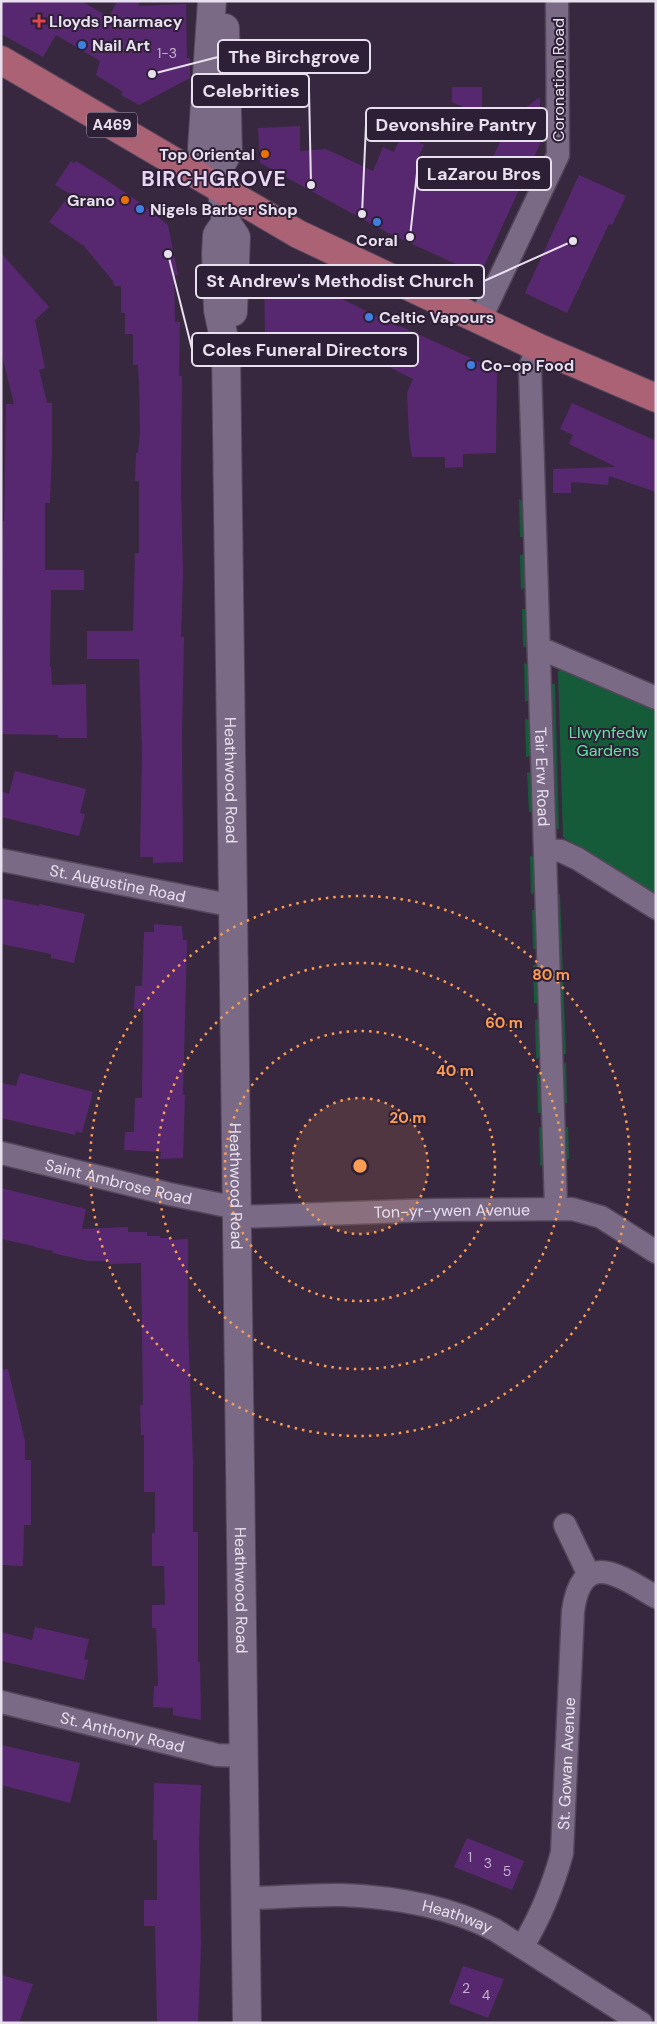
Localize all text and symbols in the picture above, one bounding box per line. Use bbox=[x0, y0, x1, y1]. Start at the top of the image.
place label: Lloyds Pharmacy bbox=[49, 11, 183, 32]
marker: Lloyds Pharmacy bbox=[33, 15, 45, 27]
street label: Coronation Road bbox=[548, 18, 569, 142]
place label: Nail Art bbox=[92, 35, 150, 56]
marker: Nail Art bbox=[76, 39, 88, 51]
callout: The Birchgrove bbox=[218, 40, 370, 73]
house number: 1-3 bbox=[157, 44, 177, 62]
text: The Birchgrove bbox=[228, 45, 360, 69]
callout: Celebrities bbox=[192, 74, 309, 107]
text: Celebrities bbox=[203, 79, 299, 103]
callout: Devonshire Pantry bbox=[366, 108, 547, 141]
road number: A469 bbox=[87, 112, 137, 138]
text: Devonshire Pantry bbox=[375, 113, 537, 137]
place label: Top Oriental bbox=[159, 144, 255, 165]
marker: Top Oriental bbox=[259, 148, 271, 160]
callout: LaZarou Bros bbox=[417, 157, 551, 190]
text: LaZarou Bros bbox=[427, 162, 541, 186]
district label: BIRCHGROVE bbox=[141, 165, 287, 193]
place label: Grano bbox=[67, 190, 115, 211]
marker: Grano bbox=[119, 194, 131, 206]
place label: Nigels Barber Shop bbox=[150, 199, 298, 220]
marker: Nigels Barber Shop bbox=[134, 203, 146, 215]
marker: Coral bbox=[371, 216, 383, 228]
place label: Coral bbox=[356, 230, 398, 251]
callout: St Andrew's Methodist Church bbox=[196, 265, 484, 298]
text: St Andrew's Methodist Church bbox=[206, 269, 474, 293]
place label: Celtic Vapours bbox=[379, 307, 494, 328]
marker: Celtic Vapours bbox=[363, 311, 375, 323]
callout: Coles Funeral Directors bbox=[192, 333, 418, 366]
text: Coles Funeral Directors bbox=[202, 338, 408, 362]
place label: Co-op Food bbox=[481, 355, 574, 376]
marker: Co-op Food bbox=[465, 359, 477, 371]
street label: Heathwood Road bbox=[220, 717, 243, 844]
park label: Llwynfedw Gardens bbox=[569, 722, 647, 761]
street label: Tair Erw Road bbox=[531, 727, 555, 827]
street label: St. Augustine Road bbox=[48, 859, 188, 907]
text: 80 m bbox=[532, 965, 570, 985]
text: 60 m bbox=[485, 1013, 523, 1033]
text: 40 m bbox=[436, 1061, 474, 1081]
text: 20 m bbox=[390, 1108, 426, 1128]
street label: Heathwood Road bbox=[225, 1123, 248, 1250]
street label: Saint Ambrose Road bbox=[43, 1154, 194, 1209]
centre of rings bbox=[351, 1157, 369, 1175]
street label: Ton-yr-ywen Avenue bbox=[373, 1199, 530, 1223]
street label: Heathwood Road bbox=[230, 1527, 253, 1654]
street label: St. Gowan Avenue bbox=[553, 1697, 580, 1830]
street label: St. Anthony Road bbox=[58, 1706, 187, 1757]
house number: 1 bbox=[468, 1848, 472, 1866]
house number: 3 bbox=[484, 1854, 492, 1872]
house number: 5 bbox=[503, 1862, 511, 1880]
street label: Heathway bbox=[420, 1894, 496, 1938]
house number: 2 bbox=[462, 1979, 470, 1997]
house number: 4 bbox=[482, 1986, 491, 2004]

